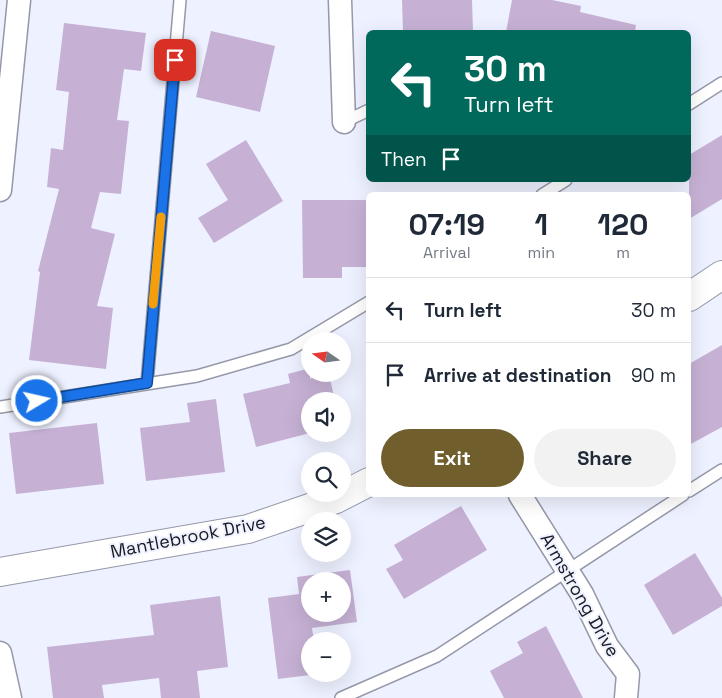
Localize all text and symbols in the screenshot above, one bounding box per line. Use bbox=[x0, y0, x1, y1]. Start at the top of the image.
pin bbox=[154, 39, 196, 81]
icon: arrive bbox=[161, 46, 189, 74]
text: 30 m bbox=[464, 47, 547, 91]
icon: left bbox=[381, 50, 446, 115]
text: Turn left bbox=[464, 90, 554, 118]
icon: arrive bbox=[437, 145, 465, 173]
text: Then bbox=[381, 147, 427, 172]
text: 07:19 bbox=[409, 205, 485, 244]
text: 1 bbox=[535, 205, 548, 244]
text: 120 bbox=[598, 205, 648, 244]
text: Arrival bbox=[423, 242, 471, 263]
text: min bbox=[528, 242, 555, 263]
text: m bbox=[616, 242, 630, 263]
icon: left bbox=[381, 296, 409, 324]
text: Turn left bbox=[424, 298, 502, 323]
text: 30 m bbox=[631, 298, 676, 323]
north arrow bbox=[301, 332, 351, 382]
map controls bbox=[301, 332, 351, 682]
icon: arrive bbox=[381, 361, 409, 389]
text: Arrive at destination bbox=[424, 363, 612, 388]
text: 90 m bbox=[631, 363, 676, 388]
position arrow bbox=[10, 374, 62, 426]
button: sound bbox=[301, 392, 351, 442]
button: Exit bbox=[381, 429, 524, 487]
button: Share bbox=[534, 429, 676, 487]
button: search bbox=[301, 452, 351, 502]
street label: Mantlebrook Drive bbox=[108, 510, 268, 563]
button: layers bbox=[301, 512, 351, 562]
street label: Armstrong Drive bbox=[536, 529, 625, 661]
button: + bbox=[301, 572, 351, 622]
button: − bbox=[301, 632, 351, 682]

